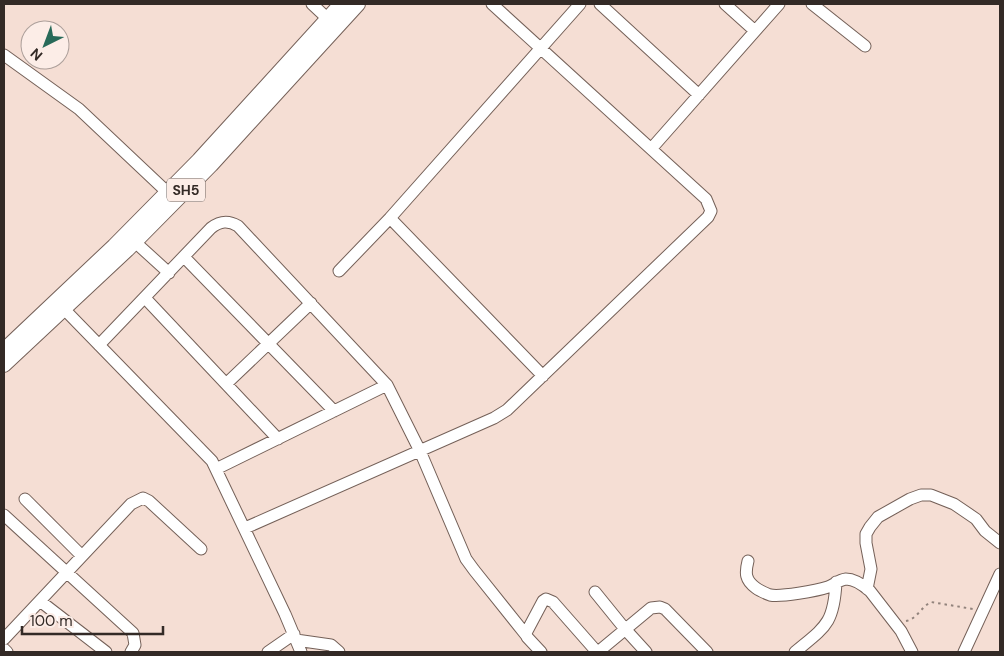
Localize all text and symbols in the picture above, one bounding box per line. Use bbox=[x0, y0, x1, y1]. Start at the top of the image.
north arrow bbox=[20, 20, 70, 70]
text: N bbox=[26, 45, 46, 65]
road number: SH5 bbox=[167, 178, 205, 202]
scale bar bbox=[22, 604, 164, 636]
text: 100 m bbox=[30, 611, 73, 631]

